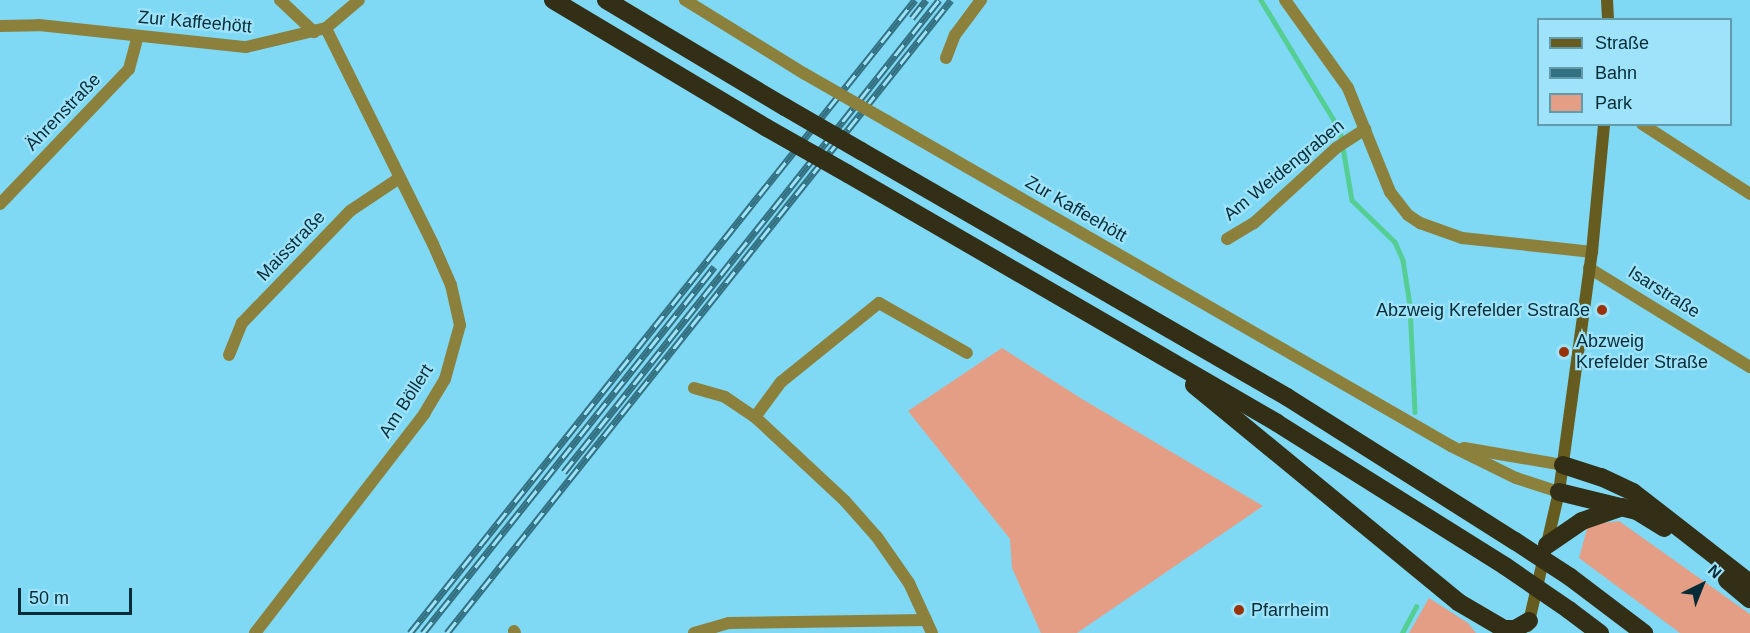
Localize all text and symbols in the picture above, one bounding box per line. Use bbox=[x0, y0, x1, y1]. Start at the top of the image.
street label: Zur Kaffeehött bbox=[137, 6, 253, 38]
legend bbox=[1537, 18, 1732, 126]
text: Straße bbox=[1595, 33, 1649, 53]
text: Bahn bbox=[1595, 63, 1637, 83]
street label: Ährenstraße bbox=[21, 69, 105, 155]
text: Park bbox=[1595, 93, 1632, 113]
street label: Am Weidengraben bbox=[1219, 115, 1349, 225]
street label: Zur Kaffeehött bbox=[1021, 171, 1131, 247]
street label: Maisstraße bbox=[252, 206, 330, 286]
street label: Isarstraße bbox=[1624, 261, 1704, 323]
place label: Abzweig Krefelder Sstraße bbox=[1376, 299, 1590, 321]
marker: Abzweig Krefelder Sstraße bbox=[1595, 303, 1609, 317]
place label: Abzweig Krefelder Straße bbox=[1576, 331, 1708, 374]
marker: Abzweig Krefelder Straße bbox=[1557, 345, 1571, 359]
street label: Am Böllert bbox=[374, 360, 438, 442]
north arrow bbox=[1672, 555, 1732, 615]
text: N bbox=[1705, 561, 1725, 582]
scale bar bbox=[21, 576, 135, 614]
text: 50 m bbox=[29, 588, 69, 608]
place label: Pfarrheim bbox=[1251, 599, 1329, 621]
marker: Pfarrheim bbox=[1232, 603, 1246, 617]

